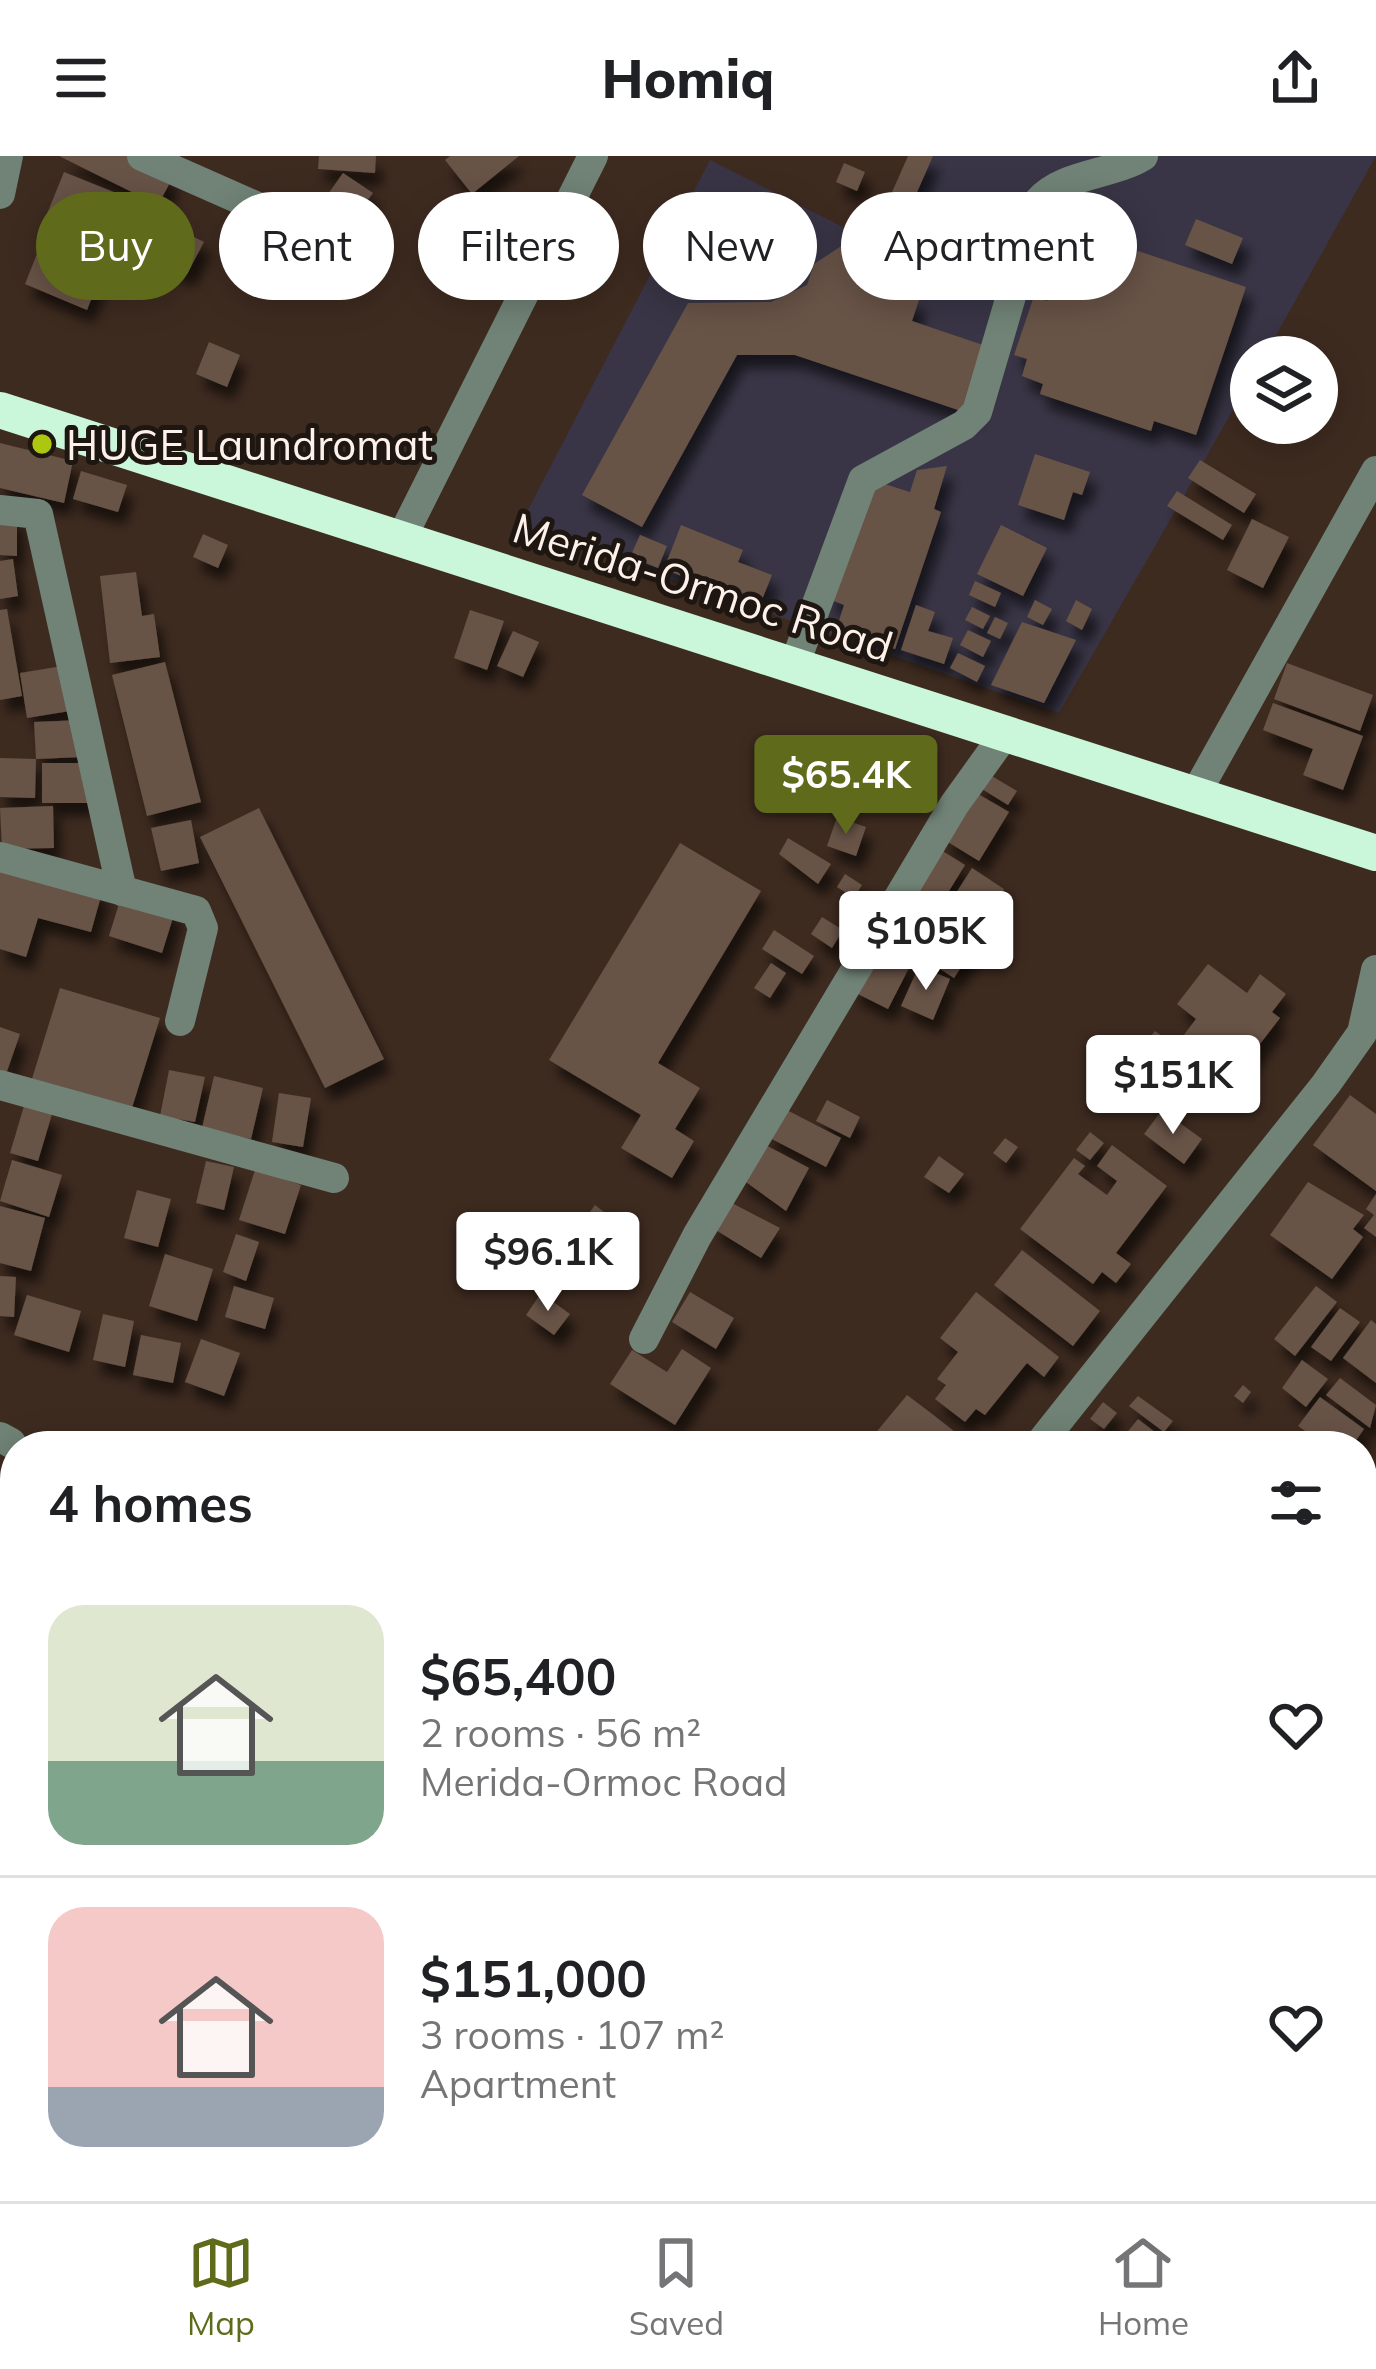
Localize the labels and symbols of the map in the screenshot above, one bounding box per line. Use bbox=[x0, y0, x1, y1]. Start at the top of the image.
place label: HUGE Laundromat bbox=[66, 418, 433, 471]
marker: HUGE Laundromat bbox=[29, 431, 55, 457]
street label: Merida-Ormoc Road bbox=[507, 501, 899, 673]
pin: $65.4K bbox=[748, 735, 944, 837]
pin: $105K bbox=[842, 891, 1010, 993]
pin: $151K bbox=[1089, 1035, 1257, 1137]
pin: $96.1K bbox=[450, 1212, 646, 1314]

